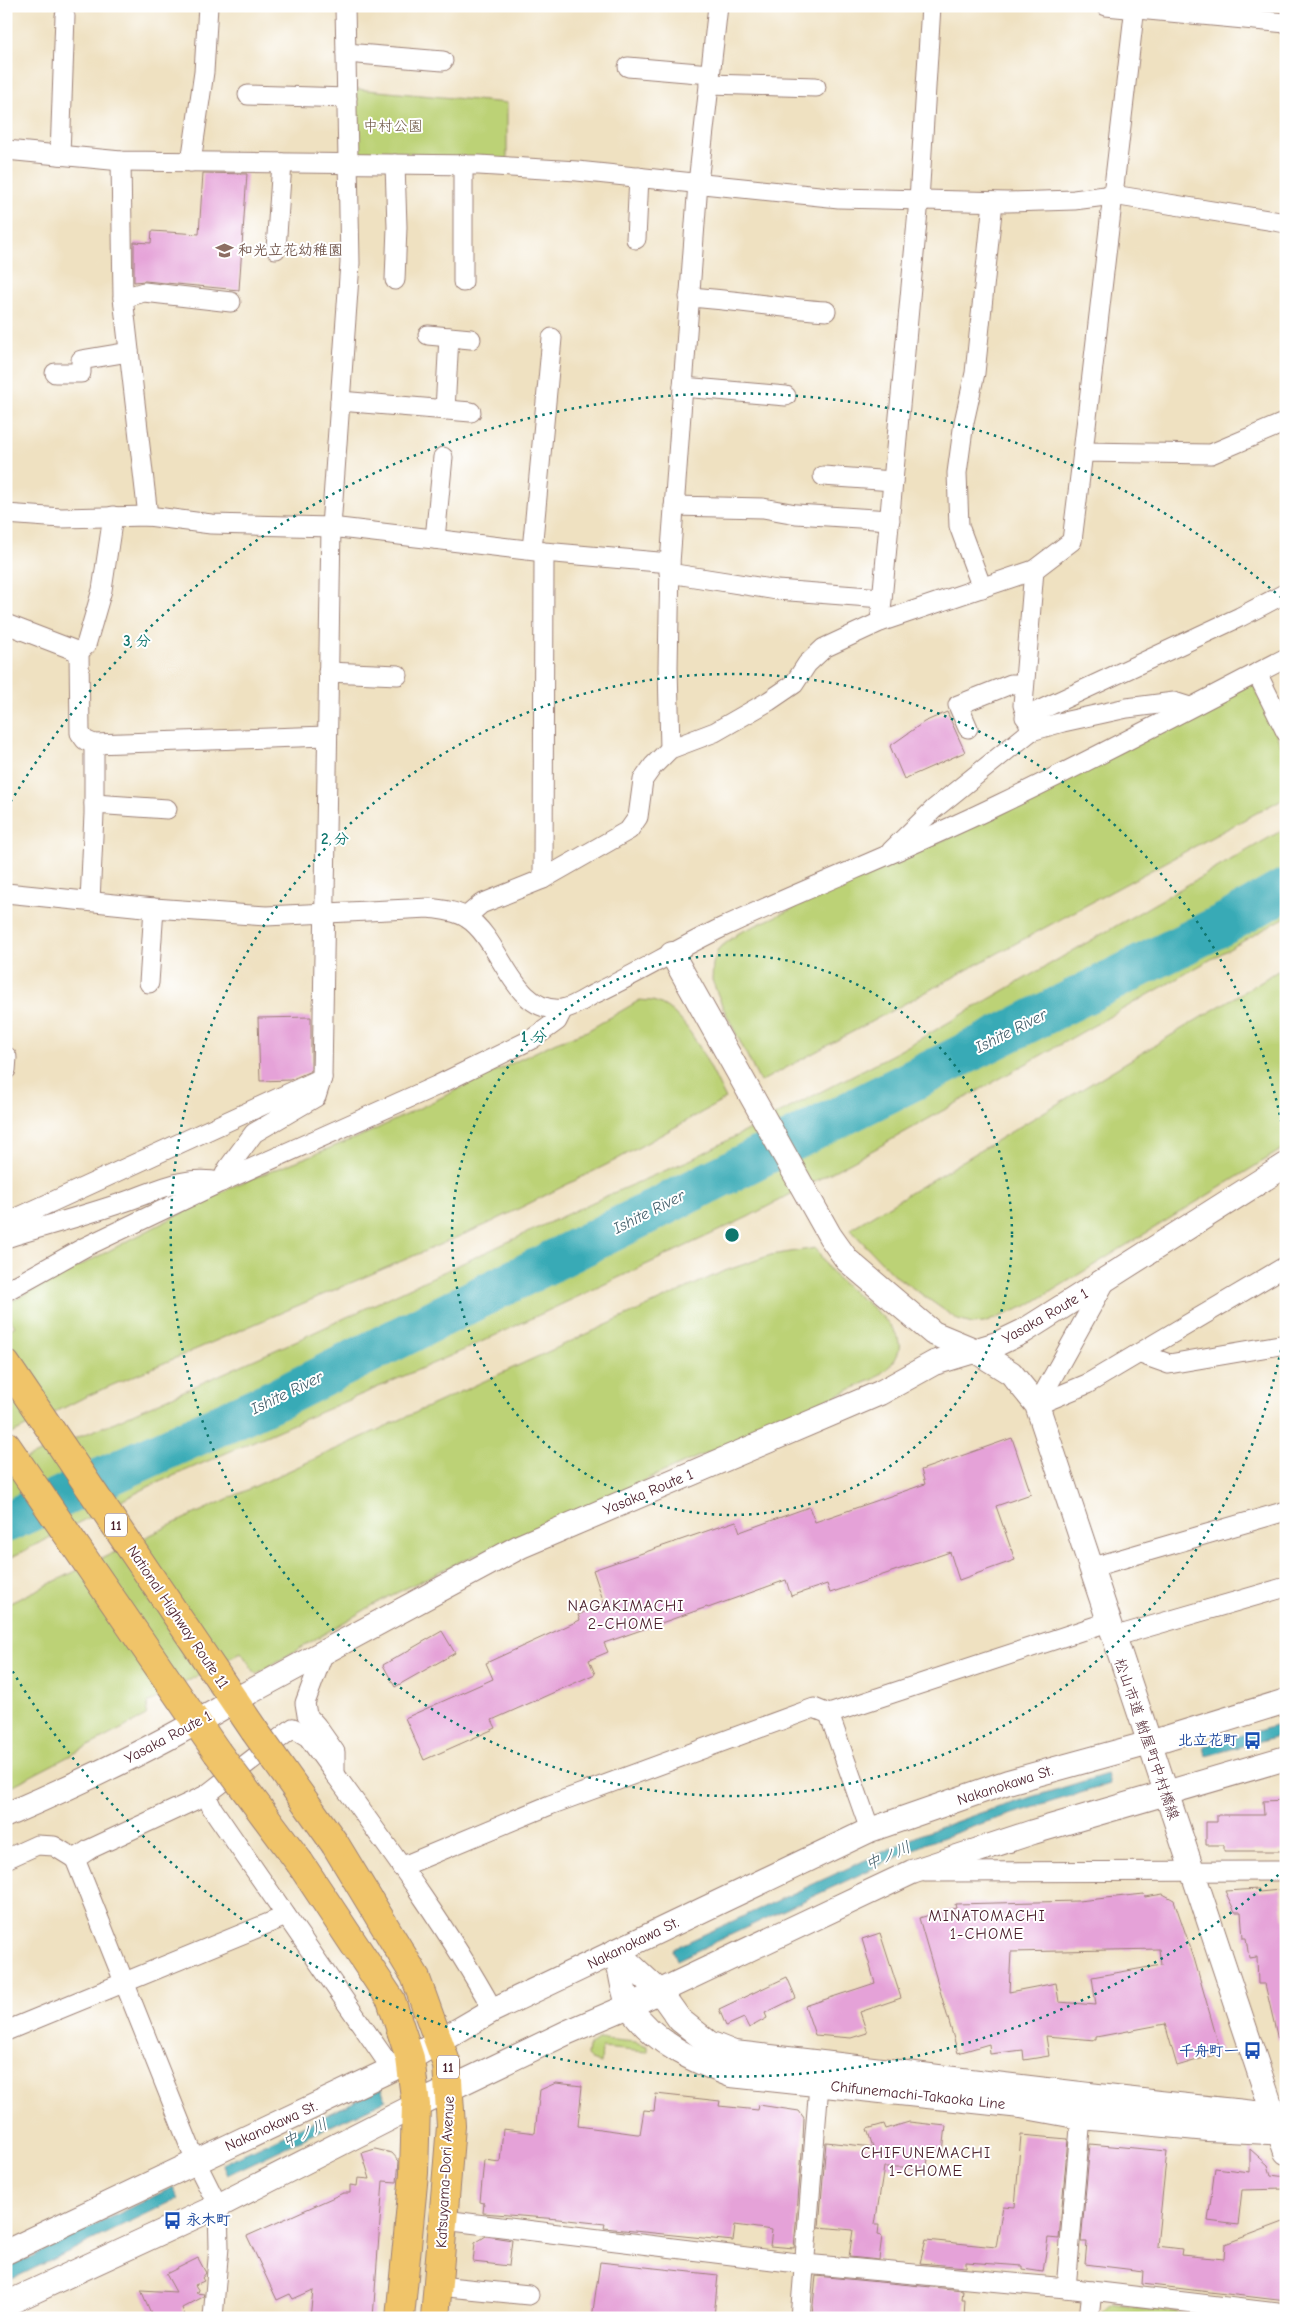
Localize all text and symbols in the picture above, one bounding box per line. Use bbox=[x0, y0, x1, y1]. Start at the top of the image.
park label: 中村公園 bbox=[363, 117, 423, 135]
school or university icon: 和光立花幼稚園 bbox=[214, 240, 234, 260]
place label: 和光立花幼稚園 bbox=[238, 241, 343, 259]
text: 3 分 bbox=[123, 632, 151, 650]
text: 2 分 bbox=[321, 830, 349, 848]
water label: Ishite River bbox=[971, 1005, 1050, 1057]
text: 1 分 bbox=[521, 1028, 547, 1046]
water label: Ishite River bbox=[609, 1186, 688, 1238]
centre of rings bbox=[723, 1226, 741, 1244]
street label: Yasaka Route 1 bbox=[999, 1284, 1091, 1348]
water label: Ishite River bbox=[247, 1368, 326, 1419]
street label: Yasaka Route 1 bbox=[600, 1465, 696, 1519]
road number: 11 bbox=[105, 1514, 127, 1536]
street label: National Highway Route 11 bbox=[123, 1542, 233, 1692]
district label: NAGAKIMACHI 2-CHOME bbox=[567, 1597, 685, 1633]
street label: 松山市道 鮒屋町中村橋線 bbox=[1111, 1656, 1183, 1822]
street label: Yasaka Route 1 bbox=[121, 1706, 215, 1767]
bus stop icon: 北立花町 bbox=[1242, 1730, 1262, 1750]
place label: 北立花町 bbox=[1178, 1731, 1238, 1749]
street label: Nakanokawa St. bbox=[955, 1761, 1055, 1809]
water label: 中ノ川 bbox=[862, 1838, 914, 1874]
district label: MINATOMACHI 1-CHOME bbox=[928, 1907, 1046, 1943]
street label: Nakanokawa St. bbox=[584, 1913, 682, 1973]
bus stop icon: 千舟町一 bbox=[1243, 2041, 1263, 2061]
place label: 千舟町一 bbox=[1179, 2042, 1239, 2060]
road number: 11 bbox=[437, 2056, 459, 2078]
street label: Chifunemachi-Takaoka Line bbox=[830, 2077, 1007, 2113]
street label: Katsuyama-Dori Avenue bbox=[432, 2095, 458, 2248]
street label: Nakanokawa St. bbox=[222, 2097, 320, 2155]
water label: 中ノ川 bbox=[279, 2115, 331, 2151]
district label: CHIFUNEMACHI 1-CHOME bbox=[861, 2144, 991, 2180]
bus stop icon: 永木町 bbox=[162, 2210, 182, 2230]
place label: 永木町 bbox=[186, 2211, 231, 2229]

